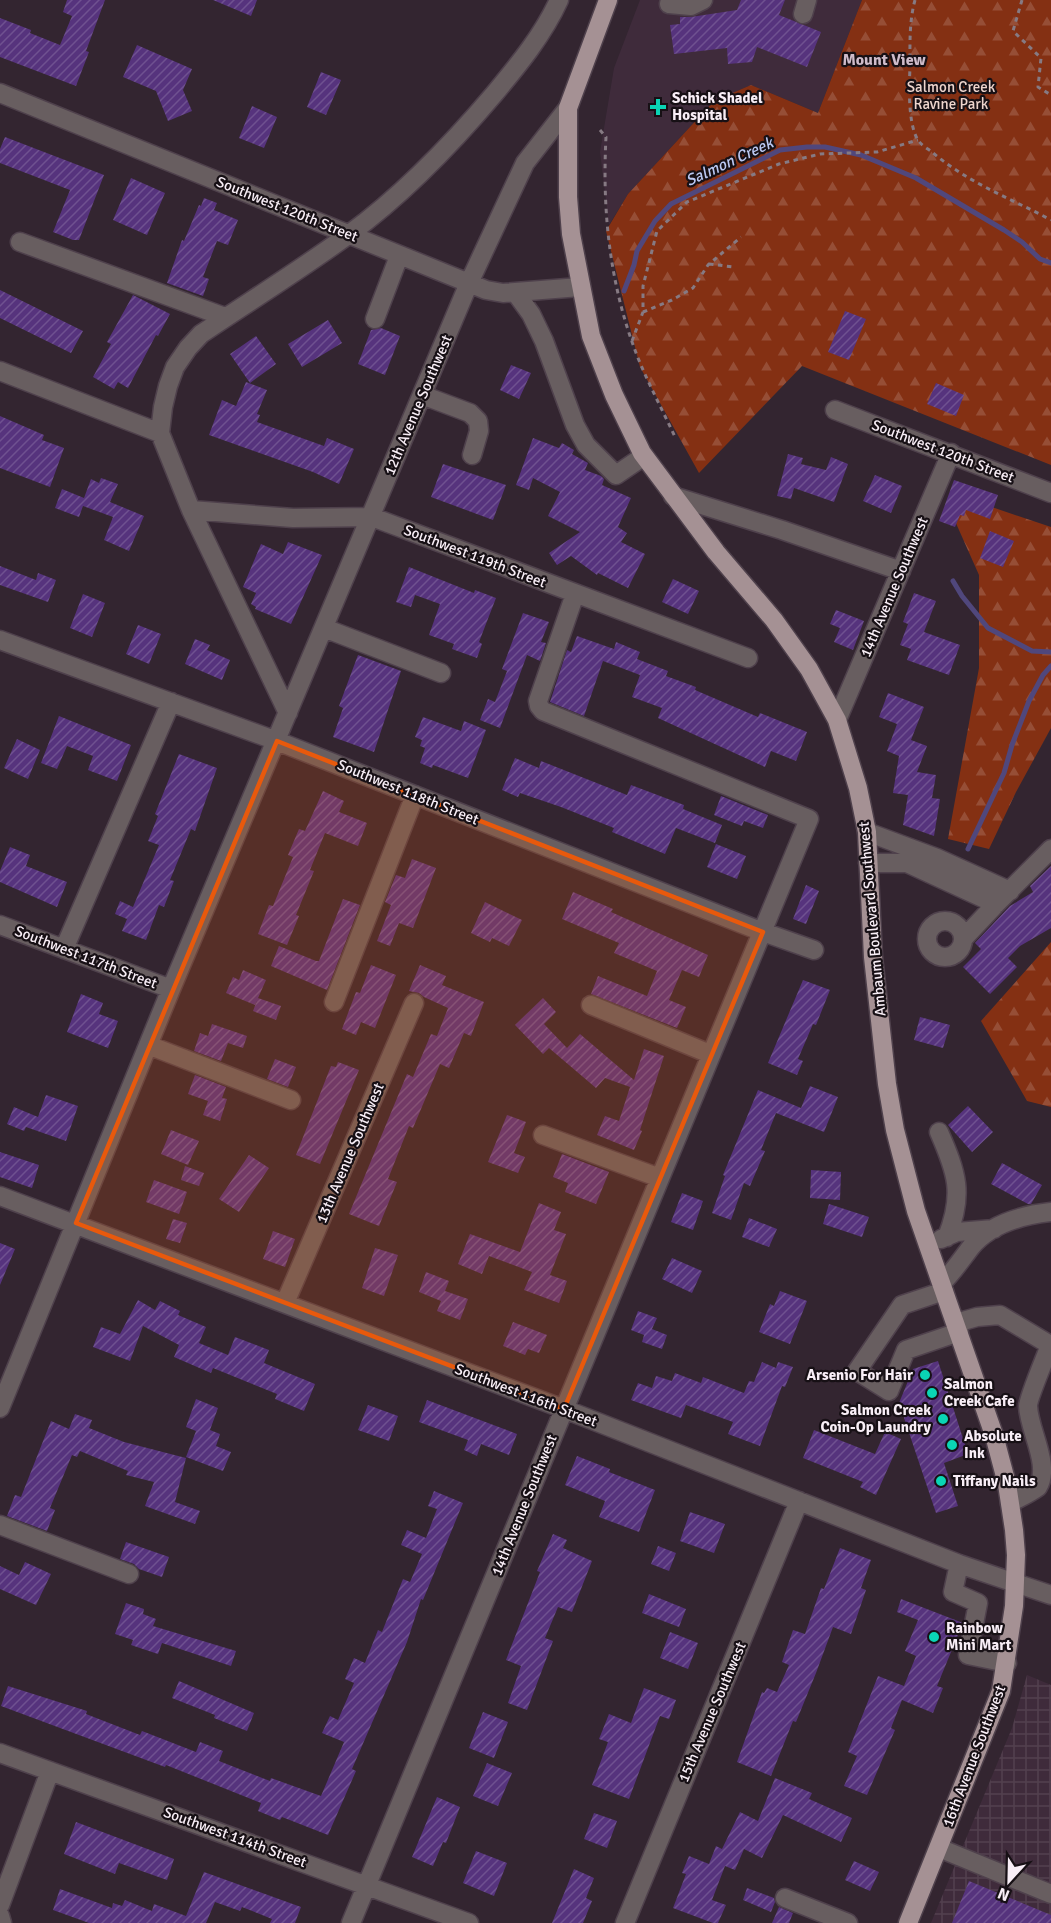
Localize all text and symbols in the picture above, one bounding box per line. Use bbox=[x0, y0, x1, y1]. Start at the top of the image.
district label: Mount View bbox=[842, 50, 926, 70]
park label: Salmon Creek Ravine Park bbox=[907, 78, 996, 113]
place label: Schick Shadel Hospital bbox=[672, 89, 763, 124]
marker: Schick Shadel Hospital bbox=[649, 98, 667, 116]
water label: Salmon Creek bbox=[682, 132, 778, 191]
street label: Southwest 120th Street bbox=[214, 172, 360, 246]
street label: 12th Avenue Southwest bbox=[380, 332, 456, 478]
street label: Southwest 120th Street bbox=[869, 416, 1017, 486]
street label: 14th Avenue Southwest bbox=[856, 514, 932, 660]
street label: Southwest 119th Street bbox=[401, 521, 549, 591]
street label: Southwest 118th Street bbox=[335, 755, 481, 829]
street label: Ambaum Boulevard Southwest bbox=[855, 821, 889, 1017]
street label: Southwest 117th Street bbox=[12, 922, 160, 992]
street label: 13th Avenue Southwest bbox=[312, 1080, 388, 1226]
street label: Southwest 116th Street bbox=[452, 1360, 600, 1430]
place label: Arsenio For Hair bbox=[806, 1366, 913, 1384]
marker: Arsenio For Hair bbox=[918, 1368, 932, 1382]
place label: Salmon Creek Cafe bbox=[944, 1375, 1015, 1410]
marker: Salmon Creek Cafe bbox=[925, 1386, 939, 1400]
place label: Salmon Creek Coin-Op Laundry bbox=[820, 1401, 932, 1436]
marker: Salmon Creek Coin-Op Laundry bbox=[936, 1412, 950, 1426]
place label: Absolute Ink bbox=[964, 1427, 1022, 1462]
street label: 14th Avenue Southwest bbox=[487, 1432, 561, 1578]
marker: Absolute Ink bbox=[945, 1438, 959, 1452]
place label: Tiffany Nails bbox=[953, 1472, 1036, 1490]
marker: Tiffany Nails bbox=[934, 1474, 948, 1488]
place label: Rainbow Mini Mart bbox=[946, 1619, 1012, 1654]
marker: Rainbow Mini Mart bbox=[927, 1630, 941, 1644]
street label: 15th Avenue Southwest bbox=[674, 1639, 750, 1785]
street label: 16th Avenue Southwest bbox=[939, 1682, 1009, 1830]
street label: Southwest 114th Street bbox=[161, 1803, 309, 1871]
north arrow bbox=[979, 1851, 1039, 1911]
text: N bbox=[995, 1883, 1013, 1905]

